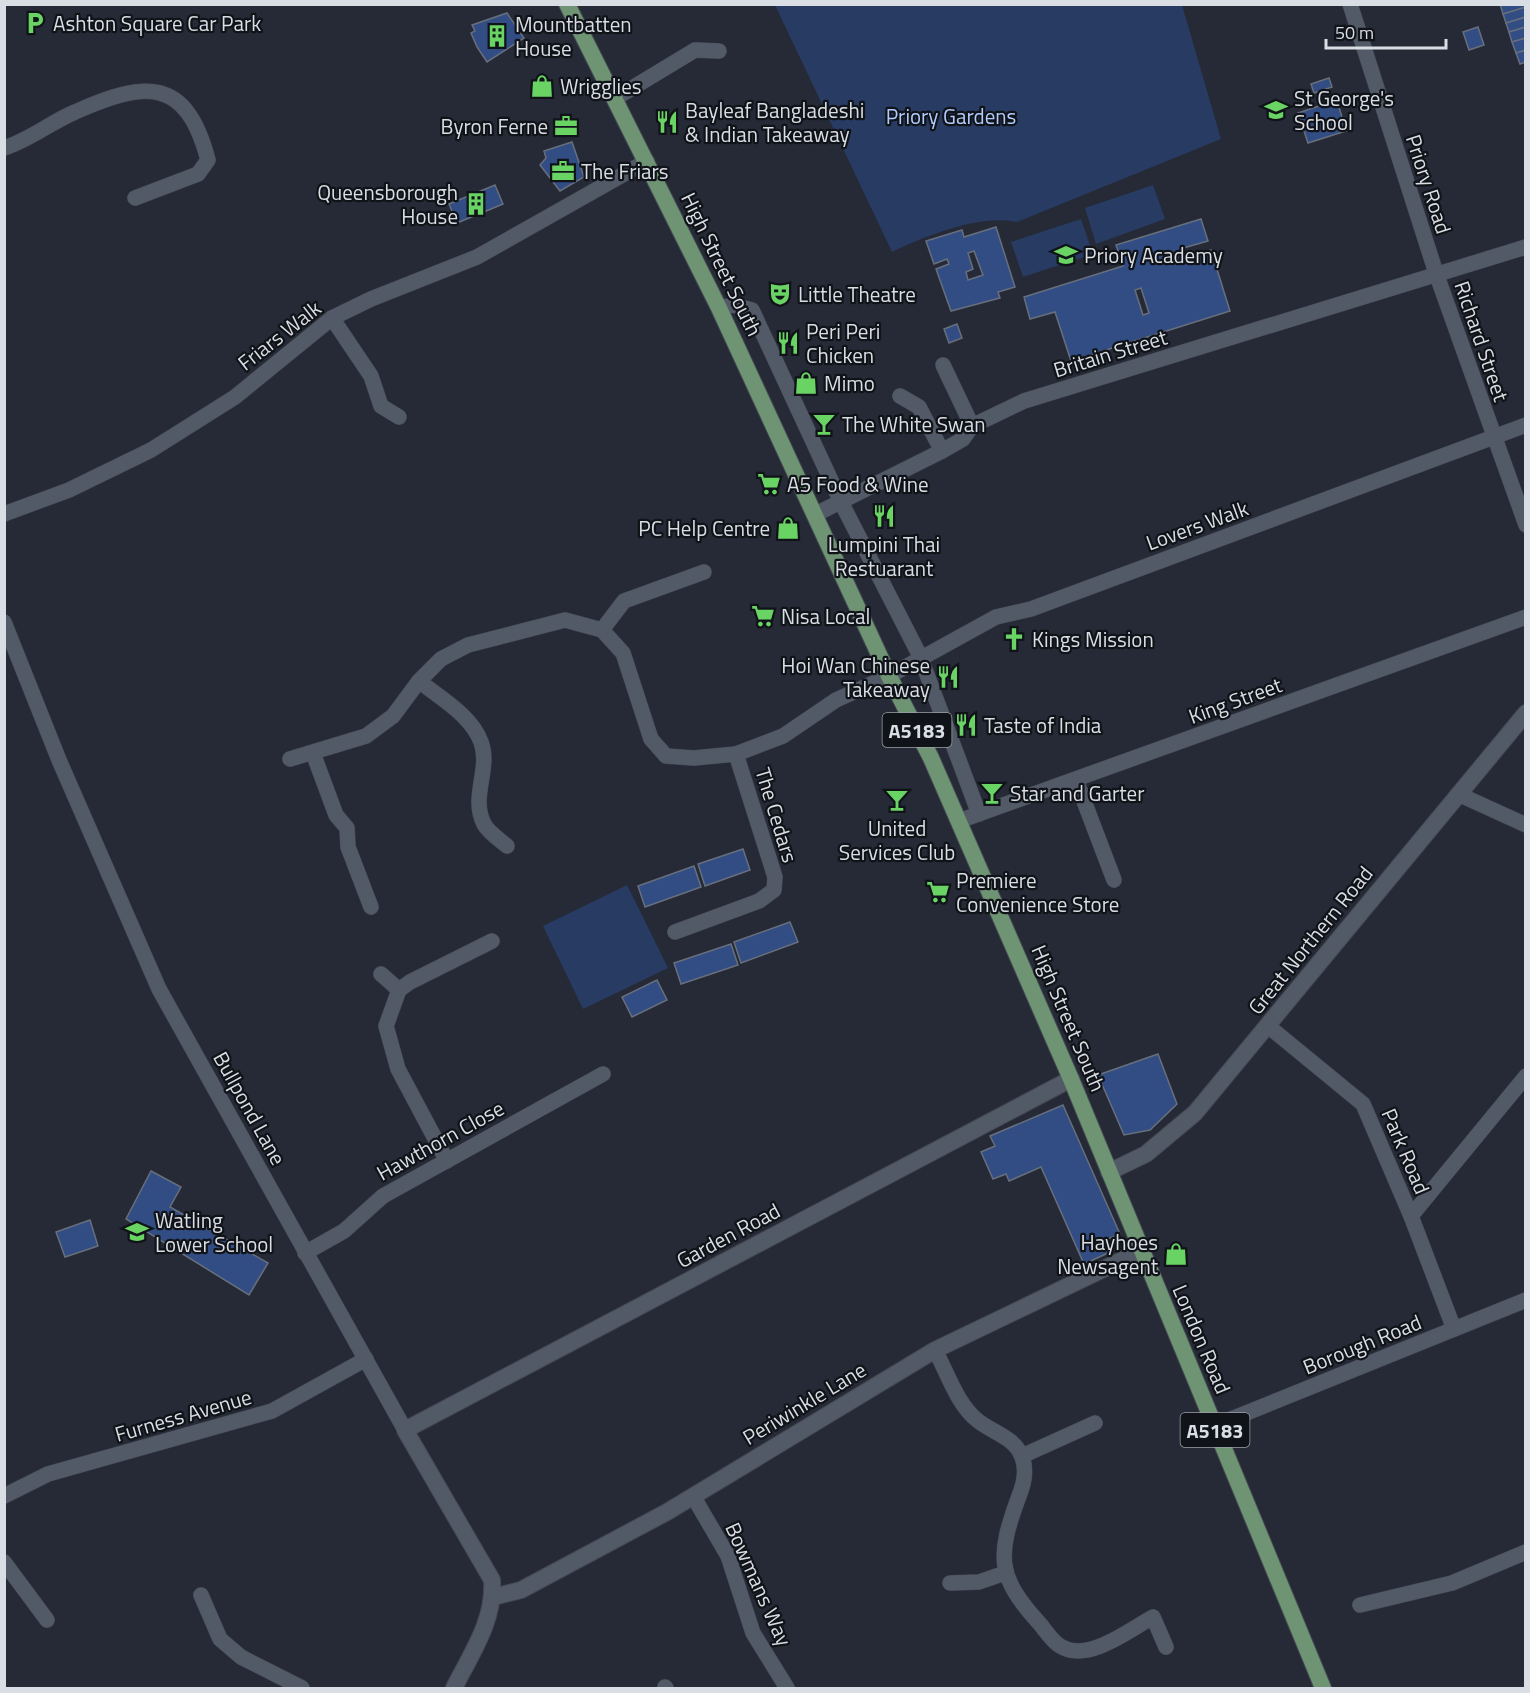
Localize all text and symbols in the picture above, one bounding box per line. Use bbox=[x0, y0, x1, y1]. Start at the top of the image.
place label: Ashton Square Car Park bbox=[53, 7, 261, 39]
place label: Mountbatten House bbox=[515, 8, 632, 64]
parking icon: Ashton Square Car Park bbox=[22, 10, 48, 36]
scale bar bbox=[1326, 12, 1446, 50]
text: 50 m bbox=[1335, 19, 1374, 46]
building icon: Mountbatten House bbox=[484, 23, 510, 49]
place label: Wrigglies bbox=[560, 70, 642, 102]
shop icon: Wrigglies bbox=[529, 73, 555, 99]
place label: St George's School bbox=[1294, 82, 1394, 138]
place label: Bayleaf Bangladeshi & Indian Takeaway bbox=[685, 94, 864, 150]
school or university icon: St George's School bbox=[1263, 97, 1289, 123]
park label: Priory Gardens bbox=[886, 100, 1016, 132]
restaurant icon: Bayleaf Bangladeshi & Indian Takeaway bbox=[654, 109, 680, 135]
place label: Byron Ferne bbox=[441, 110, 548, 142]
office icon: Byron Ferne bbox=[553, 113, 579, 139]
street label: Priory Road bbox=[1398, 130, 1460, 238]
place label: The Friars bbox=[581, 155, 669, 187]
office icon: The Friars bbox=[550, 158, 576, 184]
place label: Queensborough House bbox=[317, 176, 458, 232]
street label: High Street South bbox=[673, 187, 771, 341]
building icon: Queensborough House bbox=[463, 191, 489, 217]
place label: Priory Academy bbox=[1084, 239, 1223, 271]
school or university icon: Priory Academy bbox=[1053, 242, 1079, 268]
street label: Richard Street bbox=[1446, 277, 1518, 406]
place label: Little Theatre bbox=[798, 278, 916, 310]
theatre icon: Little Theatre bbox=[767, 281, 793, 307]
street label: Friars Walk bbox=[230, 292, 328, 378]
place label: Peri Peri Chicken bbox=[806, 315, 880, 371]
street label: Britain Street bbox=[1049, 320, 1171, 385]
restaurant icon: Peri Peri Chicken bbox=[775, 330, 801, 356]
place label: Mimo bbox=[824, 367, 875, 399]
shop icon: Mimo bbox=[793, 370, 819, 396]
place label: The White Swan bbox=[842, 408, 986, 440]
bar icon: The White Swan bbox=[811, 411, 837, 437]
place label: A5 Food & Wine bbox=[787, 468, 929, 500]
supermarket icon: A5 Food & Wine bbox=[756, 471, 782, 497]
street label: Lovers Walk bbox=[1141, 492, 1253, 558]
restaurant icon: Lumpini Thai Restuarant bbox=[871, 503, 897, 529]
place label: PC Help Centre bbox=[638, 512, 770, 544]
shop icon: PC Help Centre bbox=[775, 515, 801, 541]
place label: Lumpini Thai Restuarant bbox=[828, 528, 940, 584]
place label: Nisa Local bbox=[781, 600, 870, 632]
supermarket icon: Nisa Local bbox=[750, 603, 776, 629]
place label: Kings Mission bbox=[1032, 623, 1154, 655]
church icon: Kings Mission bbox=[1001, 626, 1027, 652]
place label: Hoi Wan Chinese Takeaway bbox=[781, 649, 930, 705]
restaurant icon: Hoi Wan Chinese Takeaway bbox=[935, 664, 961, 690]
street label: King Street bbox=[1184, 668, 1287, 732]
place label: Taste of India bbox=[984, 709, 1102, 741]
restaurant icon: Taste of India bbox=[953, 712, 979, 738]
road number: A5183 bbox=[882, 713, 952, 747]
street label: The Cedars bbox=[747, 763, 807, 867]
place label: Star and Garter bbox=[1010, 777, 1144, 809]
bar icon: Star and Garter bbox=[979, 780, 1005, 806]
bar icon: United Services Club bbox=[884, 787, 910, 813]
place label: United Services Club bbox=[839, 812, 955, 868]
street label: Great Northern Road bbox=[1240, 859, 1380, 1021]
place label: Premiere Convenience Store bbox=[956, 864, 1119, 920]
supermarket icon: Premiere Convenience Store bbox=[925, 879, 951, 905]
street label: High Street South bbox=[1024, 940, 1114, 1096]
street label: Bullpond Lane bbox=[206, 1045, 294, 1171]
street label: Hawthorn Close bbox=[370, 1092, 510, 1188]
street label: Park Road bbox=[1374, 1103, 1438, 1199]
street label: Garden Road bbox=[670, 1194, 786, 1276]
place label: Watling Lower School bbox=[155, 1204, 273, 1260]
school or university icon: Watling Lower School bbox=[124, 1219, 150, 1245]
place label: Hayhoes Newsagent bbox=[1057, 1226, 1159, 1282]
shop icon: Hayhoes Newsagent bbox=[1163, 1241, 1189, 1267]
street label: London Road bbox=[1165, 1279, 1239, 1399]
street label: Borough Road bbox=[1298, 1306, 1426, 1382]
street label: Periwinkle Lane bbox=[736, 1353, 872, 1453]
street label: Furness Avenue bbox=[111, 1380, 255, 1450]
road number: A5183 bbox=[1180, 1413, 1250, 1447]
street label: Bowmans Way bbox=[717, 1517, 801, 1651]

